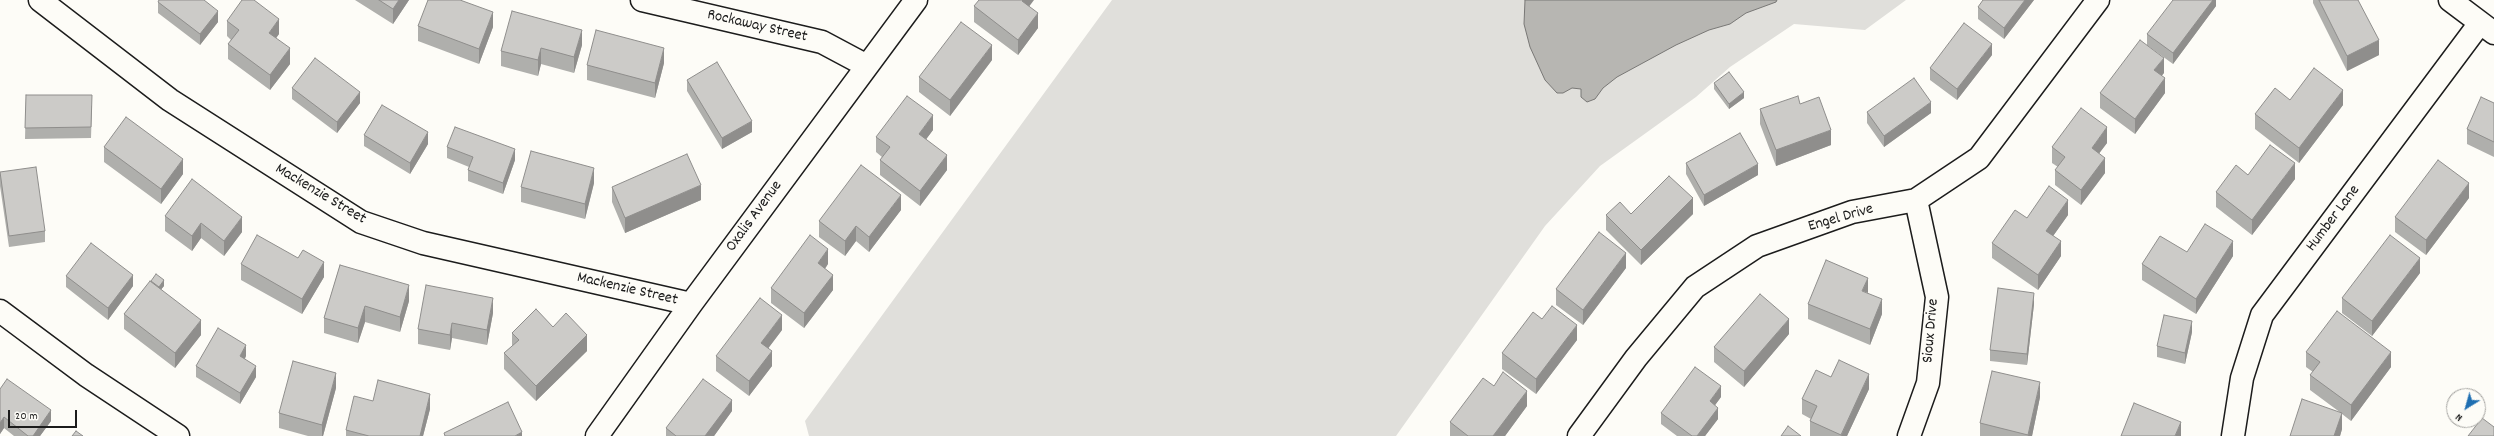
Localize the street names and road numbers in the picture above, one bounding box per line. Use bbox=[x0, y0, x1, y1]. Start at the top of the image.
street label: Rockaway Street bbox=[705, 6, 809, 48]
street label: Mackenzie Street bbox=[271, 160, 369, 230]
street label: Oxalis Avenue bbox=[723, 178, 787, 256]
street label: Humber Lane bbox=[2303, 182, 2365, 256]
street label: Engel Drive bbox=[1806, 201, 1876, 237]
street label: Mackenzie Street bbox=[575, 269, 679, 311]
street label: Sioux Drive bbox=[1920, 298, 1944, 364]

